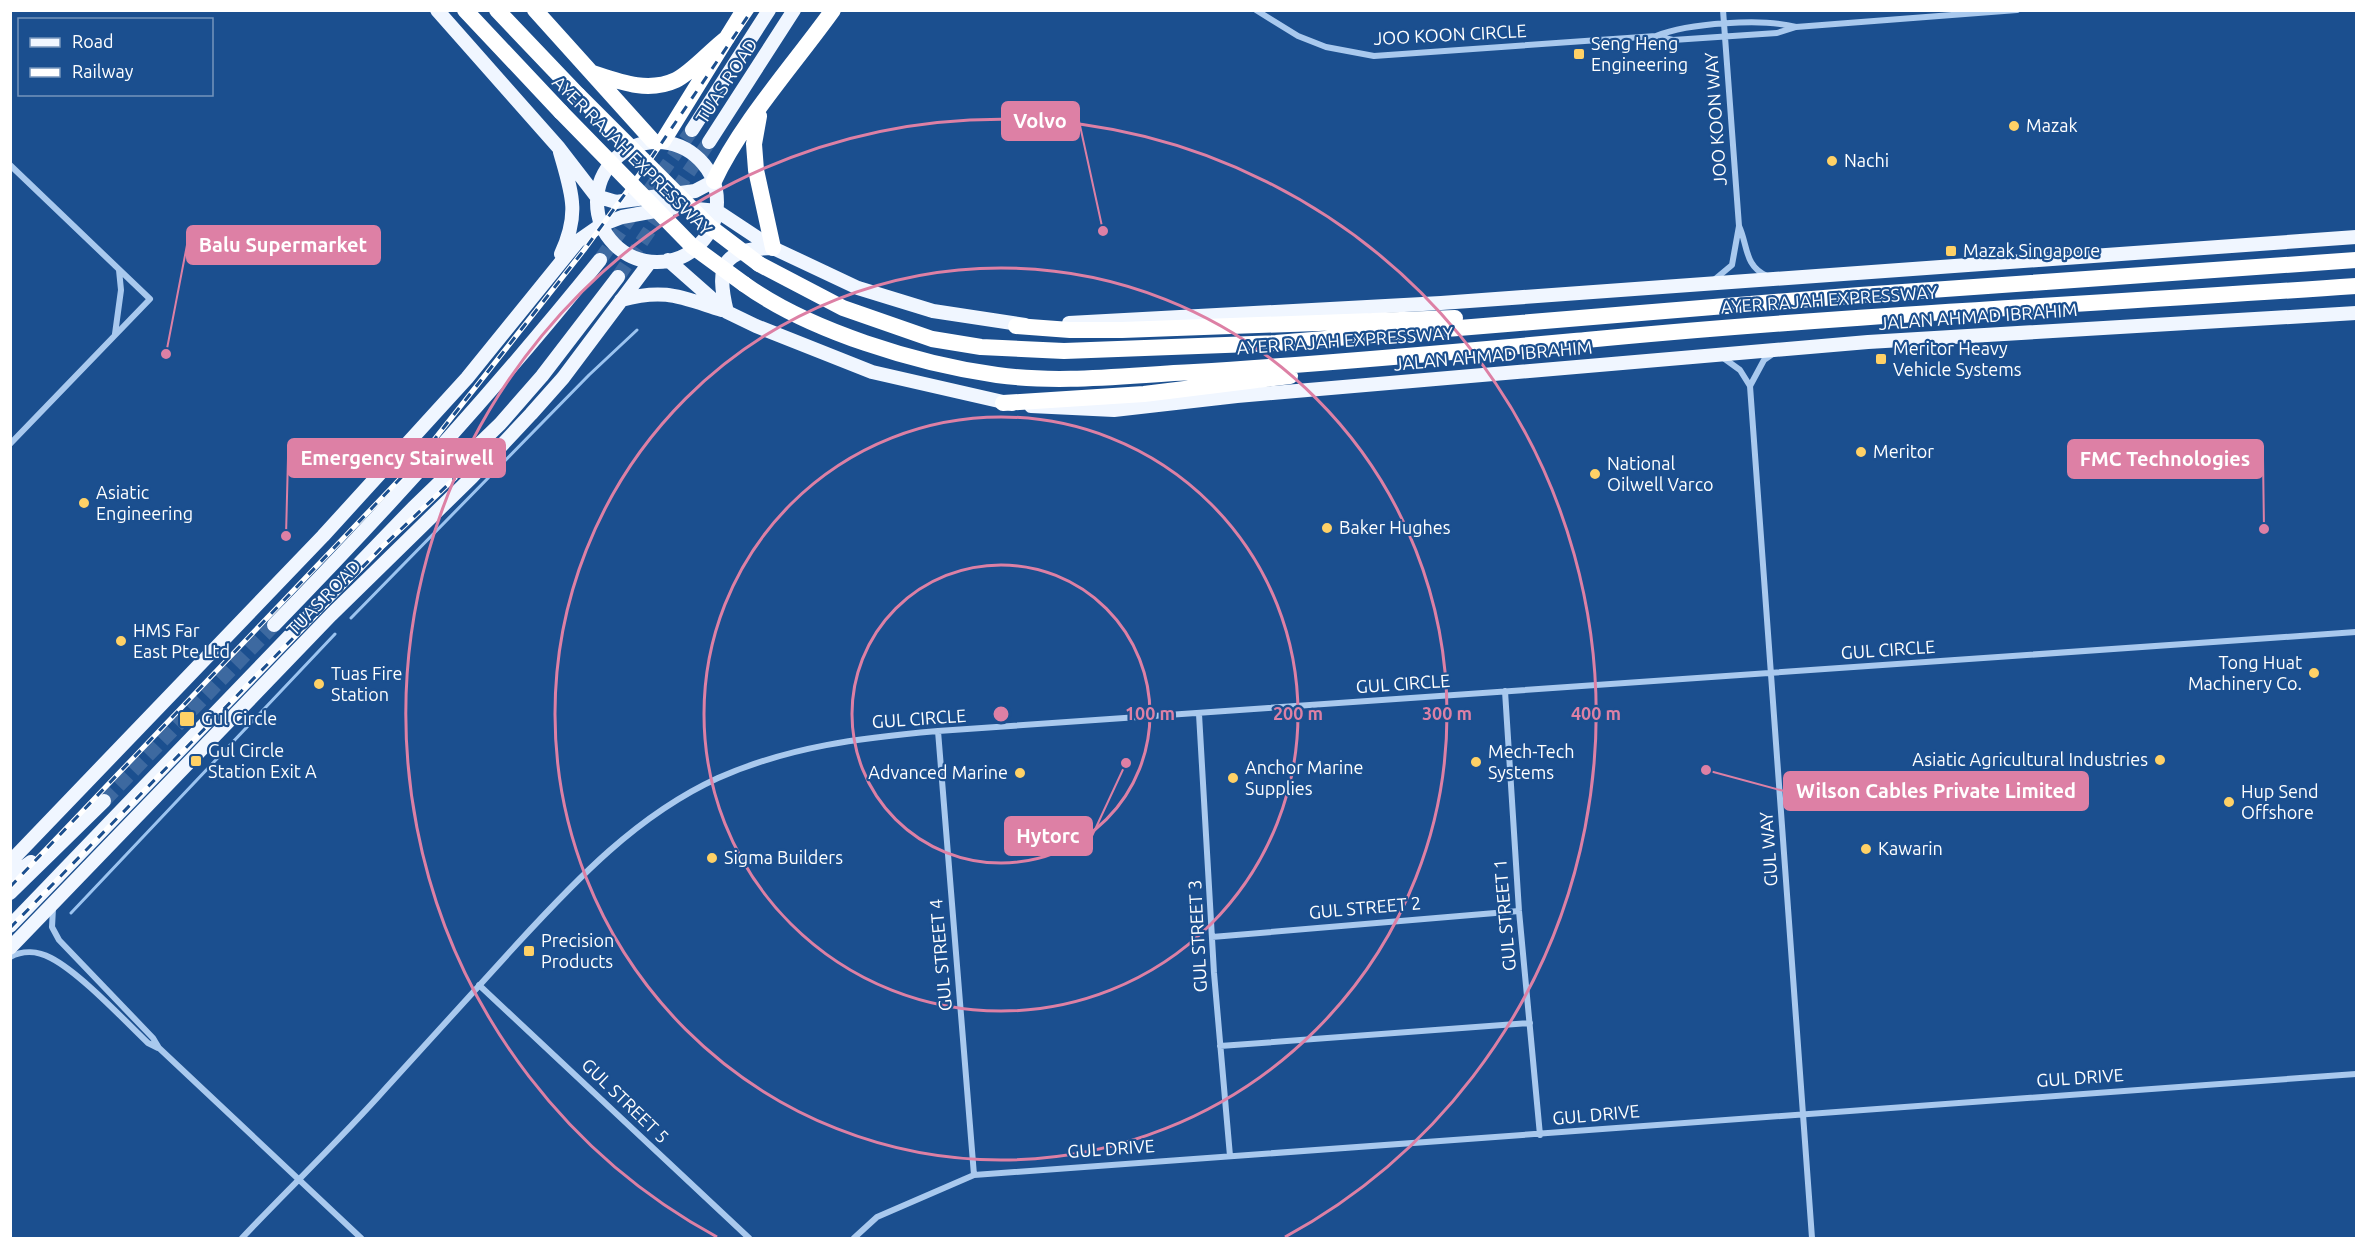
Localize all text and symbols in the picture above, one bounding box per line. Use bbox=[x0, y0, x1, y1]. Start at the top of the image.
legend bbox=[18, 18, 213, 96]
street label: JOO KOON CIRCLE bbox=[1373, 20, 1527, 48]
text: Road bbox=[72, 31, 114, 51]
place label: Seng Heng Engineering bbox=[1591, 33, 1688, 74]
street label: TUAS ROAD bbox=[691, 34, 761, 127]
marker: Seng Heng Engineering bbox=[1572, 47, 1586, 61]
street label: JOO KOON WAY bbox=[1700, 51, 1730, 186]
text: Railway bbox=[72, 61, 134, 81]
street label: AYER RAJAH EXPRESSWAY bbox=[549, 72, 717, 239]
callout: Volvo bbox=[1002, 102, 1079, 140]
text: Volvo bbox=[1013, 109, 1067, 132]
place label: Mazak bbox=[2026, 115, 2077, 135]
marker: Mazak bbox=[2007, 119, 2021, 133]
place label: Nachi bbox=[1844, 150, 1889, 170]
marker: Nachi bbox=[1825, 154, 1839, 168]
callout: Balu Supermarket bbox=[187, 226, 380, 264]
text: Balu Supermarket bbox=[199, 233, 368, 256]
place label: Mazak Singapore bbox=[1963, 240, 2100, 260]
marker: Mazak Singapore bbox=[1944, 244, 1958, 258]
street label: AYER RAJAH EXPRESSWAY bbox=[1720, 281, 1938, 317]
street label: JALAN AHMAD IBRAHIM bbox=[1878, 299, 2078, 333]
street label: AYER RAJAH EXPRESSWAY bbox=[1236, 322, 1454, 358]
street label: JALAN AHMAD IBRAHIM bbox=[1393, 336, 1593, 374]
place label: Meritor Heavy Vehicle Systems bbox=[1893, 338, 2022, 379]
marker: Meritor Heavy Vehicle Systems bbox=[1874, 352, 1888, 366]
callout: Emergency Stairwell bbox=[288, 439, 505, 477]
callout: FMC Technologies bbox=[2068, 440, 2263, 478]
place label: Meritor bbox=[1873, 441, 1934, 461]
marker: Meritor bbox=[1854, 445, 1868, 459]
text: Emergency Stairwell bbox=[300, 446, 494, 469]
text: FMC Technologies bbox=[2080, 447, 2250, 470]
place label: National Oilwell Varco bbox=[1607, 453, 1714, 494]
marker: National Oilwell Varco bbox=[1588, 467, 1602, 481]
place label: Asiatic Engineering bbox=[96, 482, 193, 523]
marker: Asiatic Engineering bbox=[77, 496, 91, 510]
place label: Baker Hughes bbox=[1339, 517, 1451, 537]
marker: Baker Hughes bbox=[1320, 521, 1334, 535]
street label: TUAS ROAD bbox=[282, 555, 364, 639]
place label: HMS Far East Pte Ltd bbox=[133, 620, 230, 661]
marker: HMS Far East Pte Ltd bbox=[114, 634, 128, 648]
street label: GUL CIRCLE bbox=[1840, 636, 1936, 662]
place label: Tong Huat Machinery Co. bbox=[2188, 652, 2302, 693]
place label: Tuas Fire Station bbox=[331, 663, 403, 704]
marker: Tong Huat Machinery Co. bbox=[2307, 666, 2321, 680]
street label: GUL CIRCLE bbox=[1355, 670, 1451, 696]
marker: Tuas Fire Station bbox=[312, 677, 326, 691]
text: 100 m bbox=[1125, 703, 1175, 723]
text: 200 m bbox=[1273, 703, 1323, 723]
text: 300 m bbox=[1422, 703, 1472, 723]
text: 400 m bbox=[1571, 703, 1621, 723]
centre of rings bbox=[991, 704, 1011, 724]
street label: GUL CIRCLE bbox=[871, 705, 967, 731]
place label: Gul Circle bbox=[201, 708, 277, 728]
marker: Gul Circle bbox=[178, 710, 196, 728]
place label: Gul Circle Station Exit A bbox=[208, 740, 317, 781]
place label: Mech-Tech Systems bbox=[1488, 741, 1574, 782]
place label: Asiatic Agricultural Industries bbox=[1912, 749, 2148, 769]
marker: Asiatic Agricultural Industries bbox=[2153, 753, 2167, 767]
marker: Gul Circle Station Exit A bbox=[189, 754, 203, 768]
marker: Mech-Tech Systems bbox=[1469, 755, 1483, 769]
place label: Anchor Marine Supplies bbox=[1245, 757, 1363, 798]
place label: Advanced Marine bbox=[868, 762, 1008, 782]
marker: Advanced Marine bbox=[1013, 766, 1027, 780]
marker: Anchor Marine Supplies bbox=[1226, 771, 1240, 785]
callout: Wilson Cables Private Limited bbox=[1784, 772, 2088, 810]
text: Wilson Cables Private Limited bbox=[1796, 779, 2076, 802]
place label: Hup Send Offshore bbox=[2241, 781, 2319, 822]
marker: Hup Send Offshore bbox=[2222, 795, 2236, 809]
street label: GUL WAY bbox=[1755, 810, 1781, 887]
callout: Hytorc bbox=[1005, 817, 1092, 855]
text: Hytorc bbox=[1016, 824, 1080, 847]
place label: Kawarin bbox=[1878, 838, 1943, 858]
marker: Kawarin bbox=[1859, 842, 1873, 856]
place label: Sigma Builders bbox=[724, 847, 843, 867]
marker: Sigma Builders bbox=[705, 851, 719, 865]
street label: GUL STREET 1 bbox=[1489, 858, 1519, 972]
street label: GUL STREET 3 bbox=[1184, 879, 1210, 993]
street label: GUL STREET 2 bbox=[1308, 892, 1422, 922]
street label: GUL STREET 4 bbox=[925, 898, 955, 1012]
place label: Precision Products bbox=[541, 930, 614, 971]
marker: Precision Products bbox=[522, 944, 536, 958]
street label: GUL STREET 5 bbox=[578, 1054, 673, 1147]
street label: GUL DRIVE bbox=[2036, 1064, 2124, 1090]
street label: GUL DRIVE bbox=[1551, 1100, 1640, 1128]
street label: GUL DRIVE bbox=[1067, 1135, 1155, 1161]

